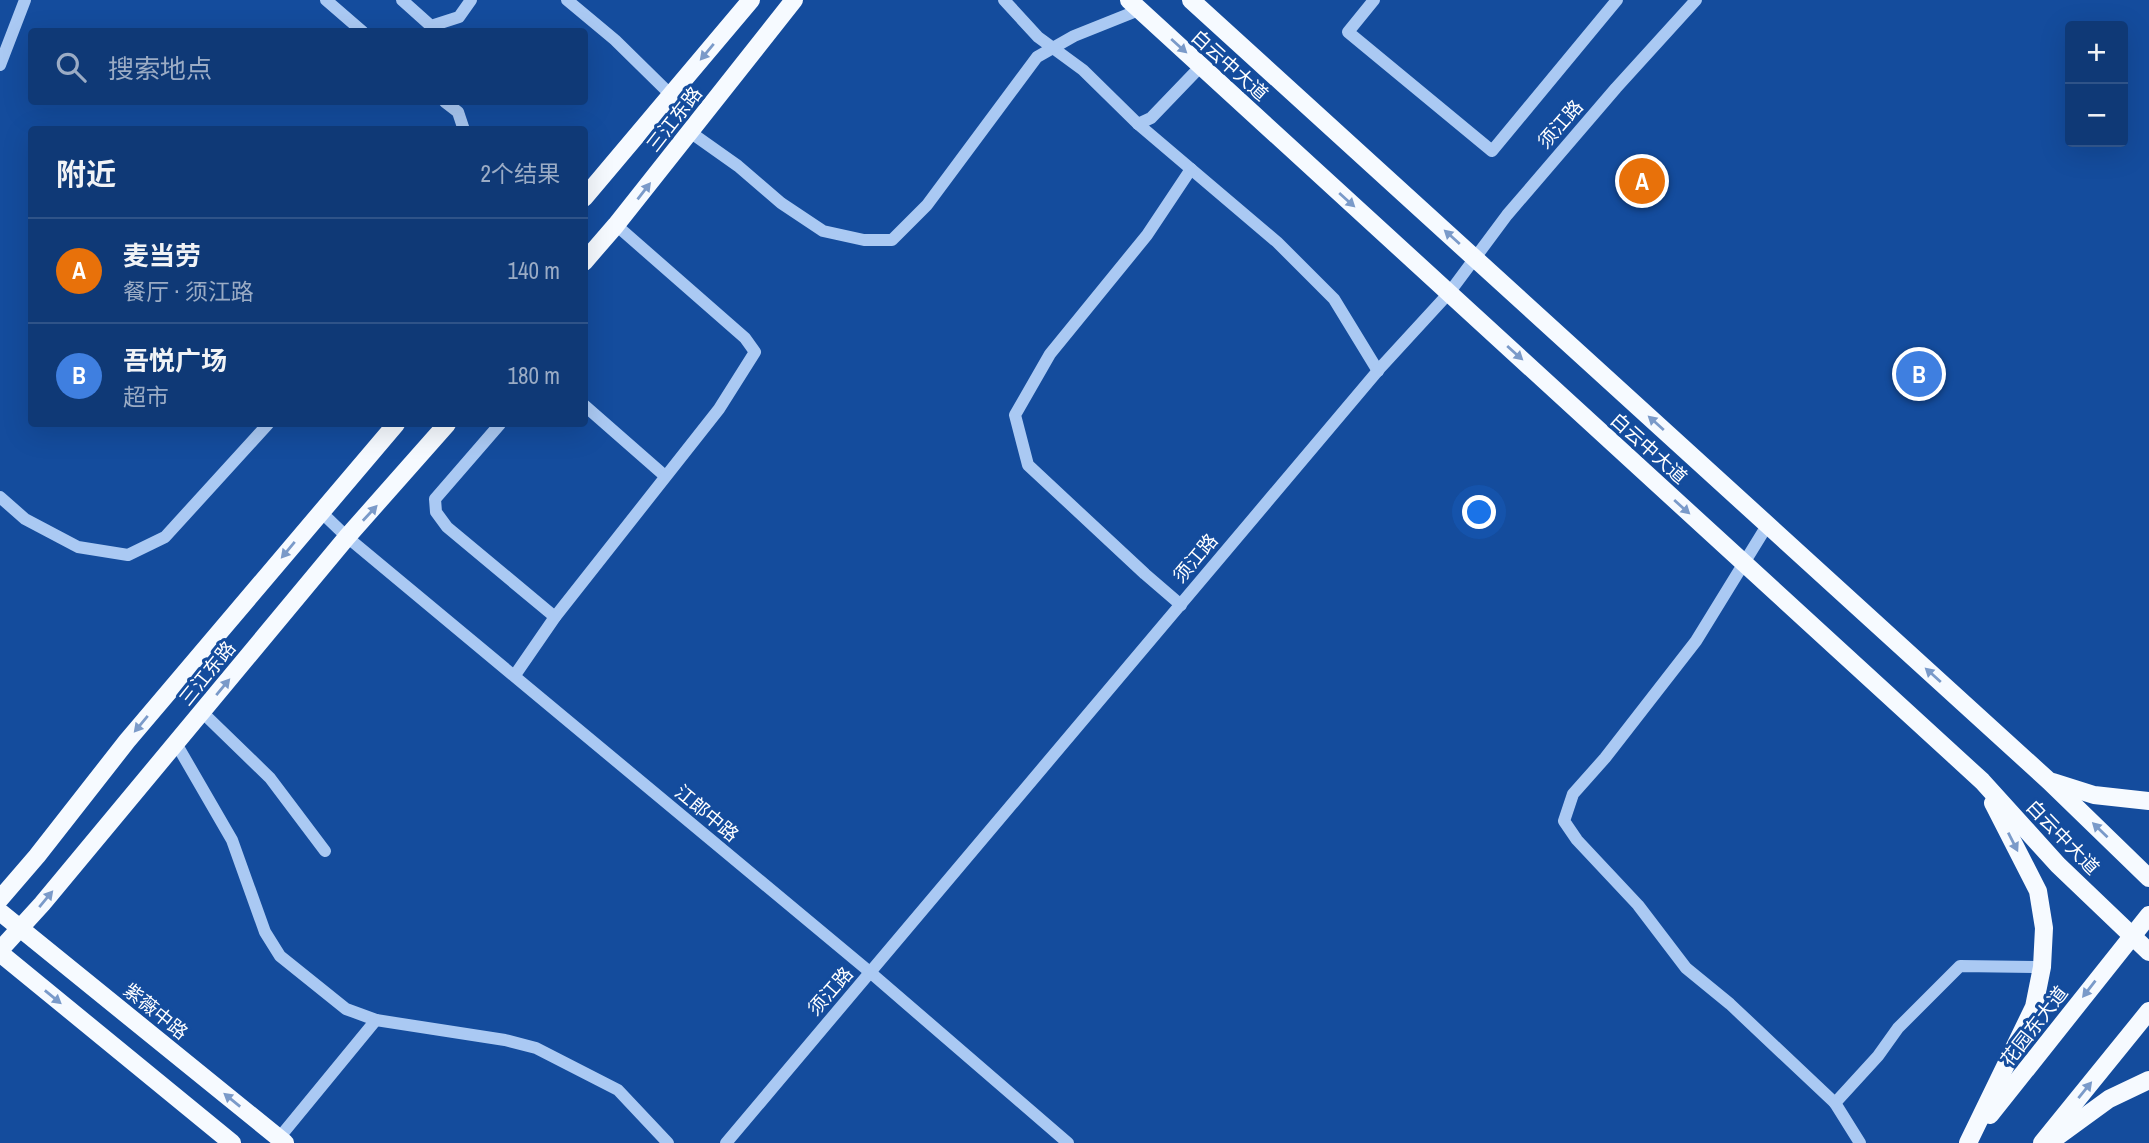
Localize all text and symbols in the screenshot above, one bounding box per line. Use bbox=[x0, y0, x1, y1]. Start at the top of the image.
map controls bbox=[2065, 21, 2128, 147]
button: + bbox=[2065, 21, 2128, 84]
street label: 白云中大道 bbox=[1186, 24, 1274, 106]
search box bbox=[28, 28, 588, 105]
one-way arrow bbox=[1170, 38, 1188, 54]
one-way arrow bbox=[699, 43, 715, 61]
icon: search bbox=[52, 48, 90, 86]
text: 搜索地点 bbox=[108, 51, 212, 86]
street label: 三江东路 bbox=[640, 81, 708, 157]
button: − bbox=[2065, 84, 2128, 147]
street label: 须江路 bbox=[1531, 94, 1589, 154]
text: 附近 bbox=[56, 154, 116, 194]
pin: A bbox=[1619, 155, 1665, 207]
text: 2个结果 bbox=[481, 158, 560, 189]
one-way arrow bbox=[636, 182, 651, 200]
one-way arrow bbox=[1338, 191, 1355, 207]
one-way arrow bbox=[1443, 229, 1461, 245]
text: 麦当劳 bbox=[123, 238, 201, 273]
text: A bbox=[72, 255, 86, 286]
text: 140 m bbox=[508, 255, 560, 286]
text: 餐厅 · 须江路 bbox=[123, 276, 254, 307]
text: 吾悦广场 bbox=[123, 343, 227, 378]
one-way arrow bbox=[1506, 345, 1523, 361]
pin: B bbox=[1896, 348, 1942, 400]
text: B bbox=[72, 360, 86, 391]
text: 180 m bbox=[508, 360, 560, 391]
text: 超市 bbox=[123, 381, 169, 412]
street label: 白云中大道 bbox=[1605, 407, 1693, 489]
one-way arrow bbox=[1648, 416, 1665, 431]
your location bbox=[1462, 495, 1496, 529]
one-way arrow bbox=[1673, 499, 1691, 515]
one-way arrow bbox=[361, 505, 377, 522]
street label: 须江路 bbox=[1167, 528, 1223, 588]
one-way arrow bbox=[280, 541, 296, 559]
street label: 三江东路 bbox=[173, 635, 241, 711]
one-way arrow bbox=[1925, 668, 1942, 684]
one-way arrow bbox=[215, 678, 230, 695]
one-way arrow bbox=[134, 715, 149, 732]
street label: 江郎中路 bbox=[670, 779, 744, 847]
street label: 白云中大道 bbox=[2021, 794, 2105, 880]
one-way arrow bbox=[2092, 823, 2109, 839]
one-way arrow bbox=[2006, 832, 2018, 852]
one-way arrow bbox=[38, 891, 53, 908]
street label: 须江路 bbox=[801, 961, 859, 1021]
street label: 紫薇中路 bbox=[118, 977, 194, 1045]
one-way arrow bbox=[2083, 980, 2097, 998]
street label: 花园东大道 bbox=[1995, 981, 2073, 1071]
one-way arrow bbox=[43, 989, 61, 1004]
one-way arrow bbox=[2077, 1081, 2092, 1098]
one-way arrow bbox=[223, 1092, 241, 1107]

